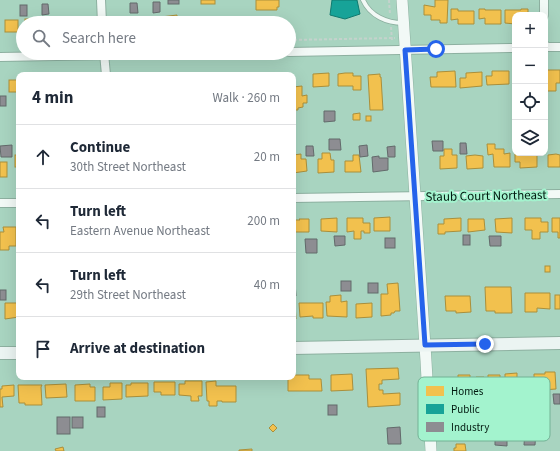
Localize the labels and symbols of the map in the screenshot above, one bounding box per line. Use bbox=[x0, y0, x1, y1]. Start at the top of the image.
route start bbox=[427, 40, 445, 58]
street label: Staub Court Northeast bbox=[425, 186, 547, 206]
route end bbox=[476, 335, 494, 353]
legend bbox=[418, 377, 550, 441]
text: Homes bbox=[451, 384, 484, 399]
text: Public bbox=[451, 402, 480, 417]
text: Industry bbox=[451, 420, 489, 435]

